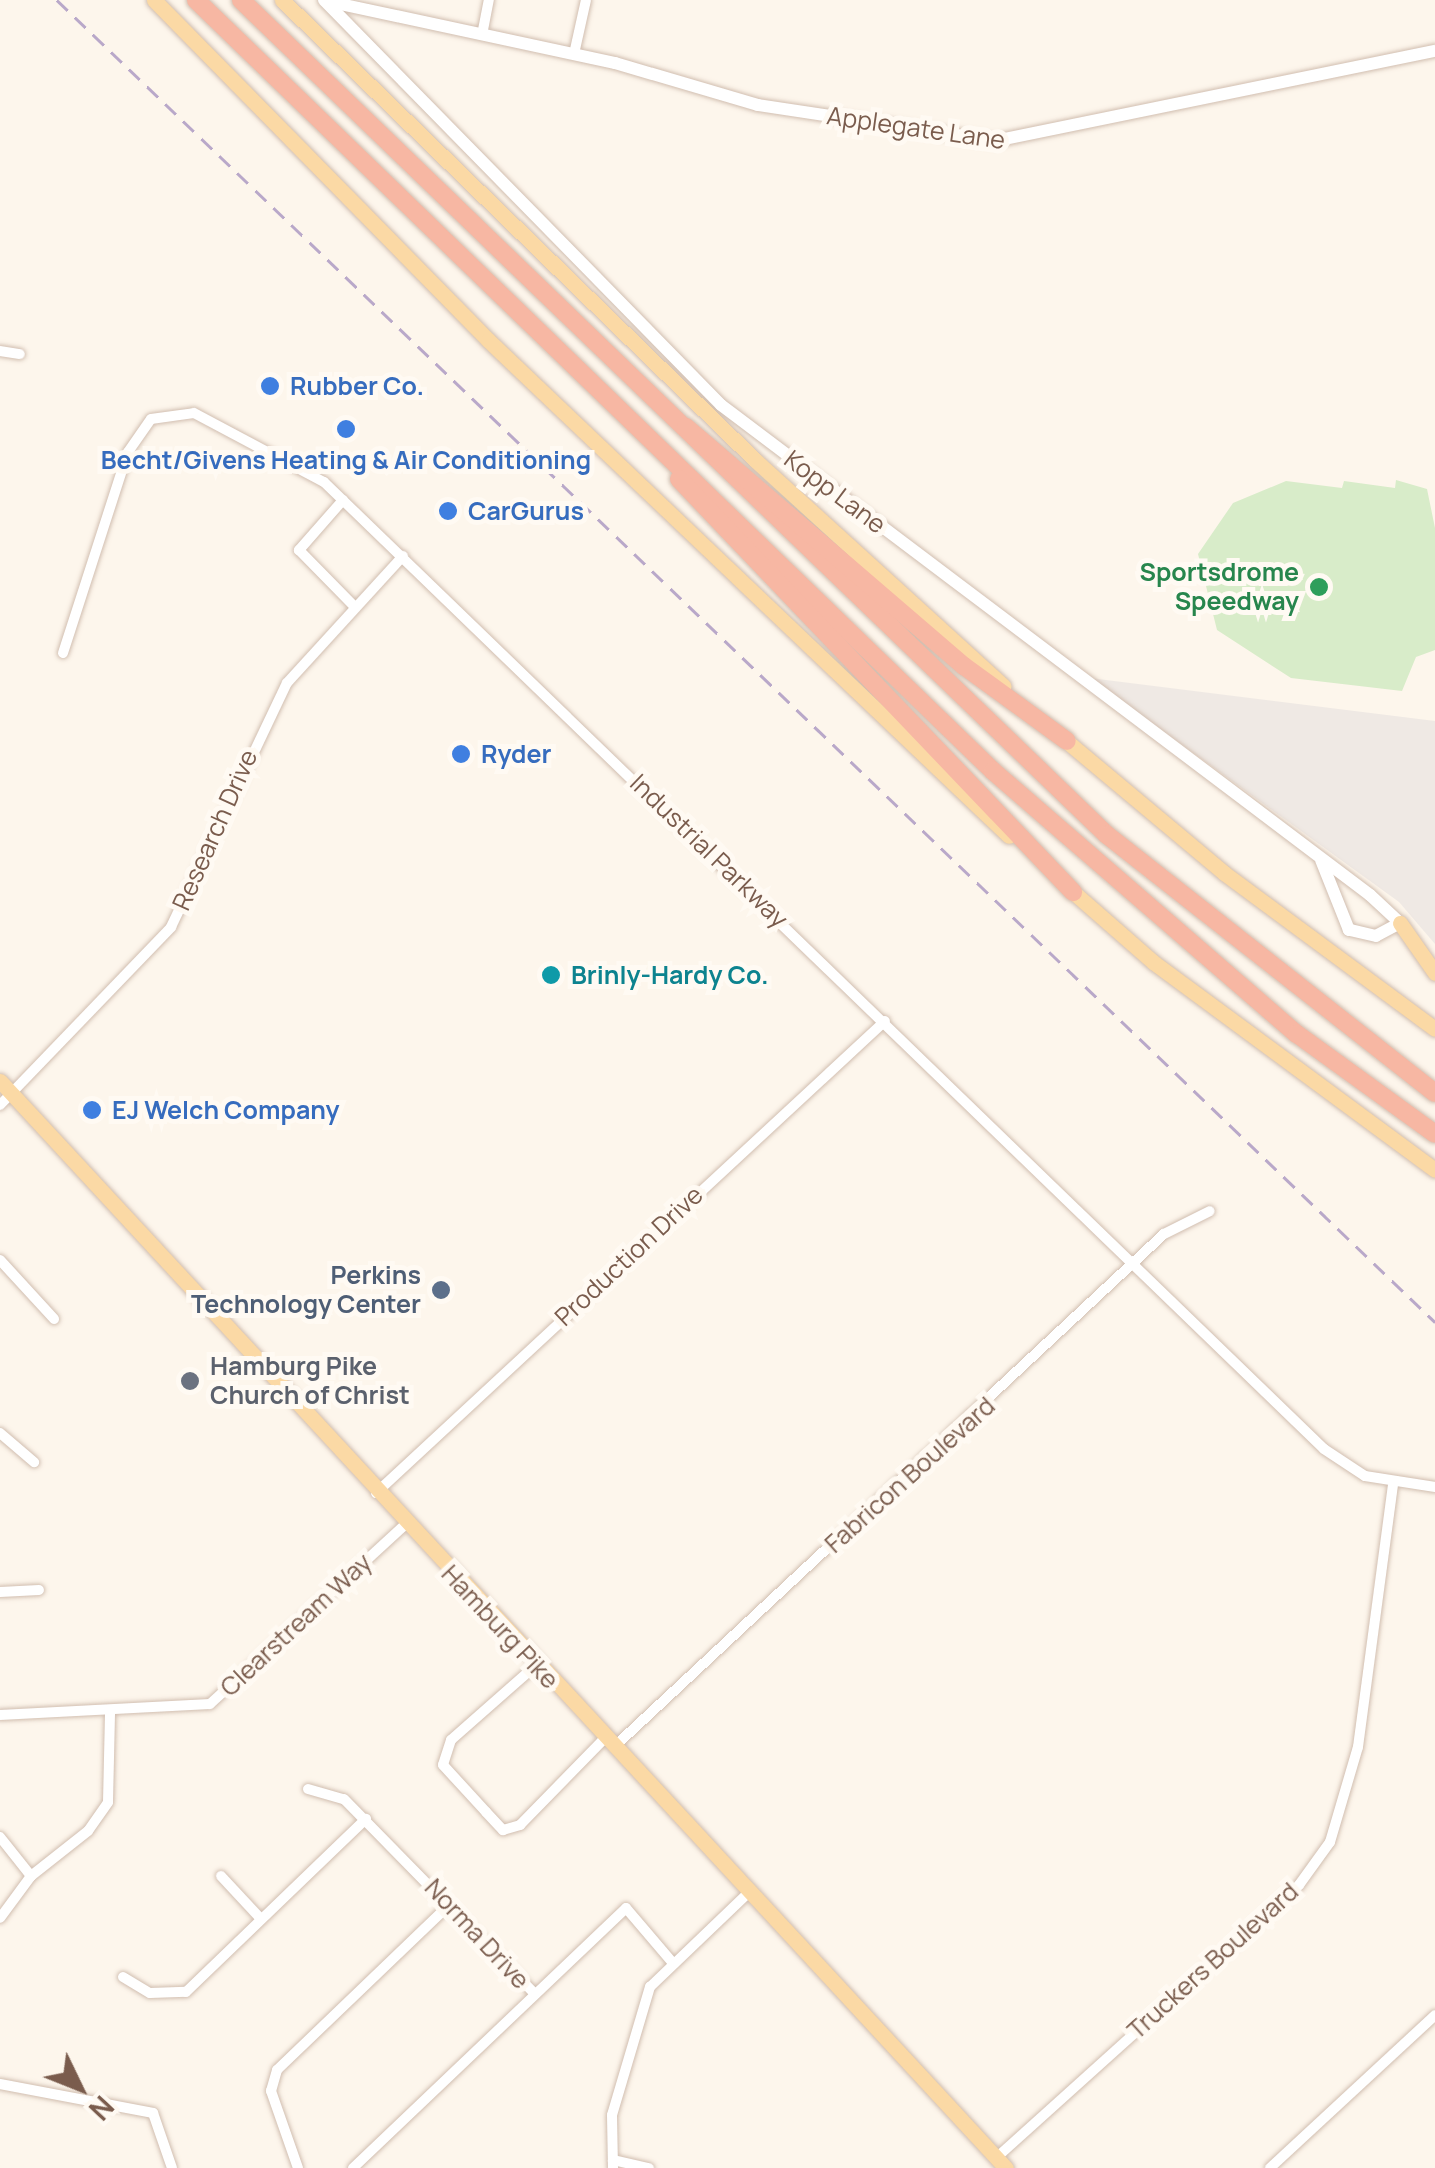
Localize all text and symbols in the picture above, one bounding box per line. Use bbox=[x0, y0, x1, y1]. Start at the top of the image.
street label: Applegate Lane bbox=[825, 101, 1007, 155]
place label: Rubber Co. bbox=[290, 371, 424, 401]
marker: Rubber Co. bbox=[259, 375, 281, 397]
marker: Becht/Givens Heating & Air Conditioning bbox=[335, 418, 357, 440]
street label: Kopp Lane bbox=[778, 444, 892, 540]
place label: Becht/Givens Heating & Air Conditioning bbox=[101, 445, 591, 475]
place label: CarGurus bbox=[468, 496, 584, 526]
marker: CarGurus bbox=[437, 500, 459, 522]
place label: Sportsdrome Speedway bbox=[1139, 558, 1299, 617]
marker: Sportsdrome Speedway bbox=[1308, 576, 1330, 598]
place label: Ryder bbox=[481, 739, 551, 769]
marker: Ryder bbox=[450, 743, 472, 765]
street label: Research Drive bbox=[166, 745, 264, 915]
street label: Industrial Parkway bbox=[624, 768, 794, 934]
place label: Brinly-Hardy Co. bbox=[571, 960, 768, 990]
marker: Brinly-Hardy Co. bbox=[540, 964, 562, 986]
place label: EJ Welch Company bbox=[112, 1095, 339, 1125]
marker: EJ Welch Company bbox=[81, 1099, 103, 1121]
street label: Production Drive bbox=[549, 1180, 709, 1332]
place label: Perkins Technology Center bbox=[191, 1261, 421, 1320]
marker: Perkins Technology Center bbox=[430, 1279, 452, 1301]
place label: Hamburg Pike Church of Christ bbox=[210, 1352, 410, 1411]
marker: Hamburg Pike Church of Christ bbox=[179, 1370, 201, 1392]
street label: Fabricon Boulevard bbox=[819, 1391, 1001, 1559]
street label: Clearstream Way bbox=[214, 1547, 378, 1703]
street label: Hamburg Pike bbox=[435, 1559, 565, 1695]
street label: Norma Drive bbox=[418, 1873, 536, 1995]
street label: Truckers Boulevard bbox=[1122, 1877, 1304, 2045]
north arrow bbox=[30, 2038, 130, 2138]
text: N bbox=[81, 2088, 123, 2129]

